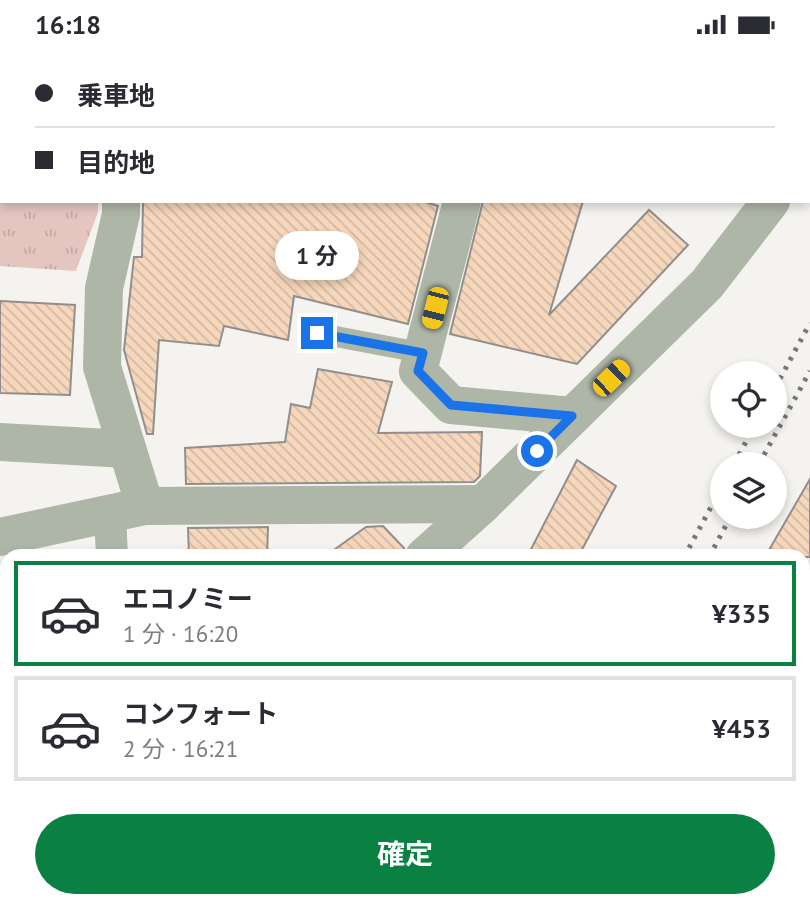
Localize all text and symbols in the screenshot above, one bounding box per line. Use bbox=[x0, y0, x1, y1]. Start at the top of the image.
text: 16:18 bbox=[35, 8, 101, 41]
text: 乗車地 bbox=[77, 79, 155, 112]
text: 目的地 bbox=[77, 146, 155, 179]
callout: 1 分 bbox=[275, 231, 359, 281]
text: 1 分 bbox=[296, 241, 338, 270]
car bbox=[420, 285, 451, 331]
route end bbox=[301, 317, 333, 349]
car bbox=[589, 356, 634, 400]
map controls bbox=[710, 361, 787, 529]
button: locate bbox=[710, 361, 787, 438]
route start bbox=[521, 435, 553, 467]
button: layers bbox=[710, 452, 787, 529]
icon: car bbox=[39, 582, 102, 645]
text: エコノミー bbox=[123, 582, 253, 615]
text: ¥335 bbox=[712, 597, 771, 630]
text: 1 分 · 16:20 bbox=[123, 619, 238, 648]
icon: car bbox=[39, 697, 102, 760]
text: コンフォート bbox=[123, 697, 278, 730]
text: ¥453 bbox=[712, 712, 771, 745]
text: 2 分 · 16:21 bbox=[123, 734, 238, 763]
button: 確定 bbox=[35, 814, 775, 894]

